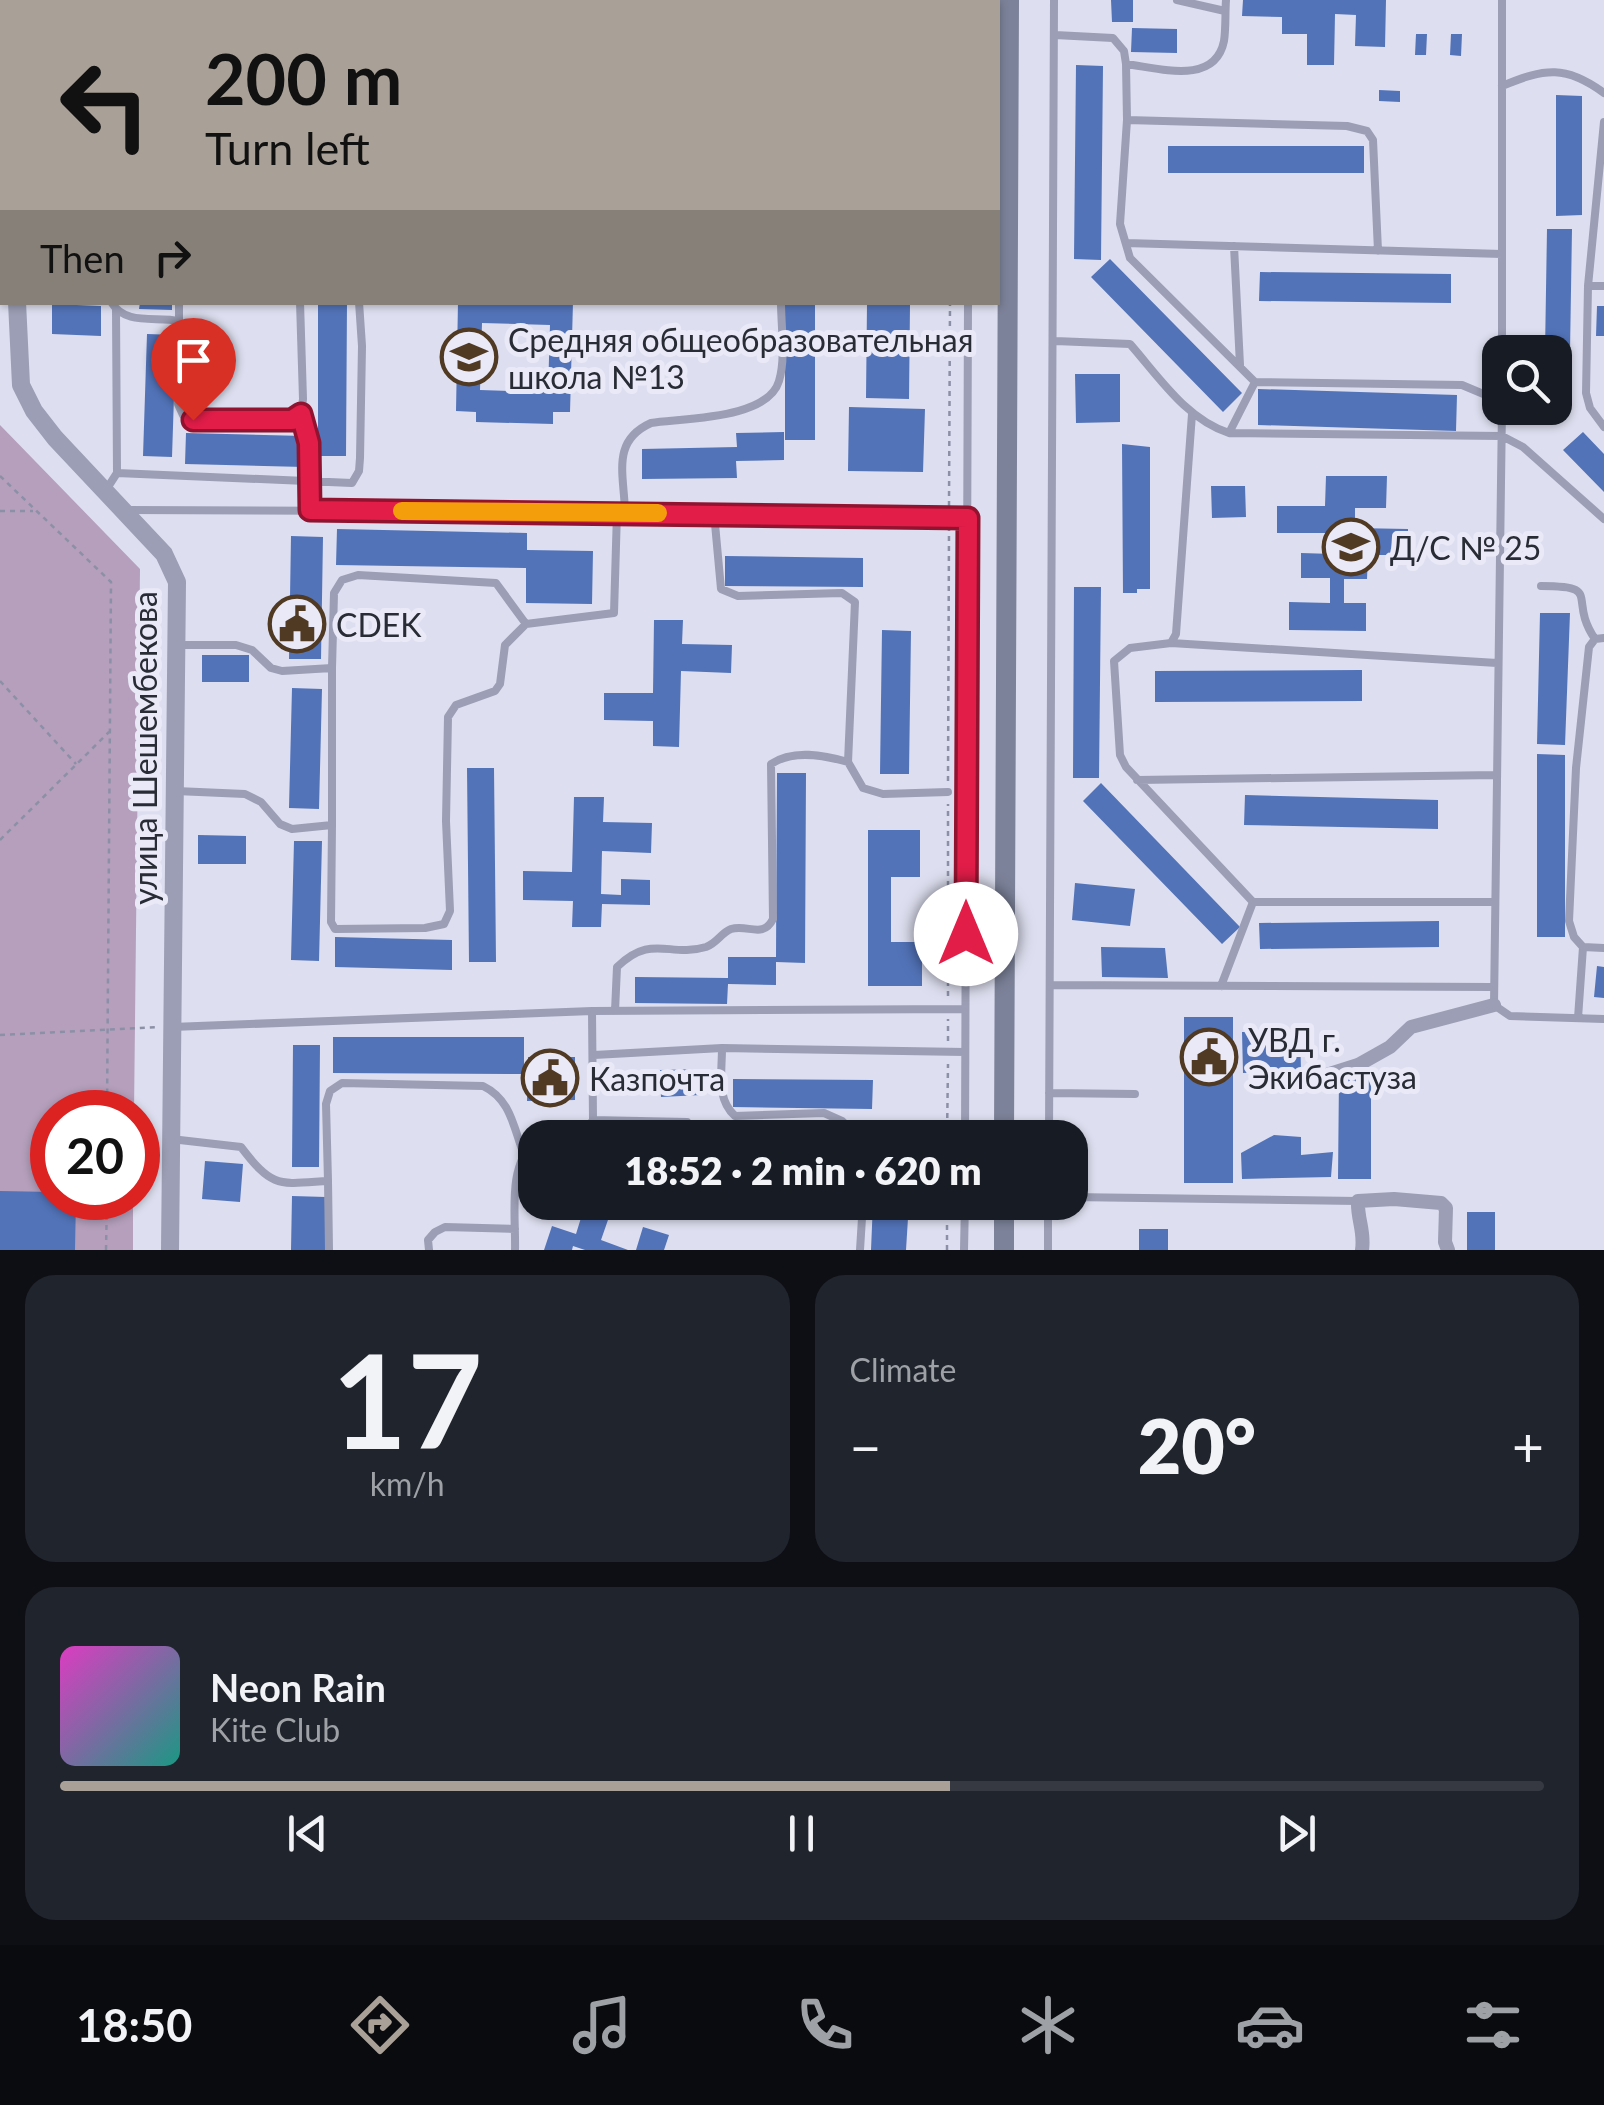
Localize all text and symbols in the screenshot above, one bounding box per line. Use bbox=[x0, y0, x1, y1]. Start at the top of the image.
text: 200 m bbox=[205, 36, 402, 120]
icon: left bbox=[40, 40, 170, 170]
text: Turn left bbox=[205, 121, 370, 175]
icon: right bbox=[145, 230, 200, 285]
text: Then bbox=[40, 235, 125, 281]
pin bbox=[151, 318, 236, 421]
place label: Средняя общеобразовательная школа №13 bbox=[508, 320, 973, 396]
school or university icon: Средняя общеобразовательная школа №13 bbox=[439, 327, 499, 387]
icon: arrive bbox=[166, 333, 221, 388]
map controls bbox=[1482, 335, 1572, 425]
button: search bbox=[1482, 335, 1572, 425]
school or university icon: Д/С № 25 bbox=[1321, 517, 1381, 577]
place label: Д/С № 25 bbox=[1390, 528, 1541, 567]
street label: улица Шешембекова bbox=[125, 591, 164, 905]
public building icon: CDEK bbox=[267, 594, 327, 654]
place label: CDEK bbox=[336, 605, 422, 644]
position arrow bbox=[914, 882, 1018, 986]
place label: УВД г. Экибастуза bbox=[1248, 1020, 1417, 1096]
public building icon: УВД г. Экибастуза bbox=[1179, 1027, 1239, 1087]
public building icon: Казпочта bbox=[520, 1048, 580, 1108]
place label: Казпочта bbox=[589, 1059, 725, 1098]
speed limit sign: 20 bbox=[30, 1090, 160, 1220]
text: 18:52 · 2 min · 620 m bbox=[624, 1147, 982, 1193]
text: 17 bbox=[332, 1321, 483, 1477]
text: Climate bbox=[850, 1350, 956, 1389]
text: 20° bbox=[1138, 1400, 1256, 1490]
text: − bbox=[850, 1413, 881, 1479]
text: + bbox=[1512, 1413, 1544, 1479]
text: km/h bbox=[370, 1464, 445, 1503]
text: Neon Rain bbox=[210, 1664, 386, 1710]
text: Kite Club bbox=[210, 1710, 340, 1749]
icon: previous bbox=[280, 1806, 335, 1861]
icon: pause bbox=[774, 1806, 829, 1861]
icon: next bbox=[1269, 1806, 1324, 1861]
icon: directions bbox=[345, 1990, 415, 2060]
icon: music bbox=[567, 1990, 637, 2060]
icon: phone bbox=[790, 1990, 860, 2060]
icon: climate bbox=[1013, 1990, 1083, 2060]
icon: car bbox=[1235, 1990, 1305, 2060]
icon: filters bbox=[1458, 1990, 1528, 2060]
text: 18:50 bbox=[76, 1998, 192, 2052]

